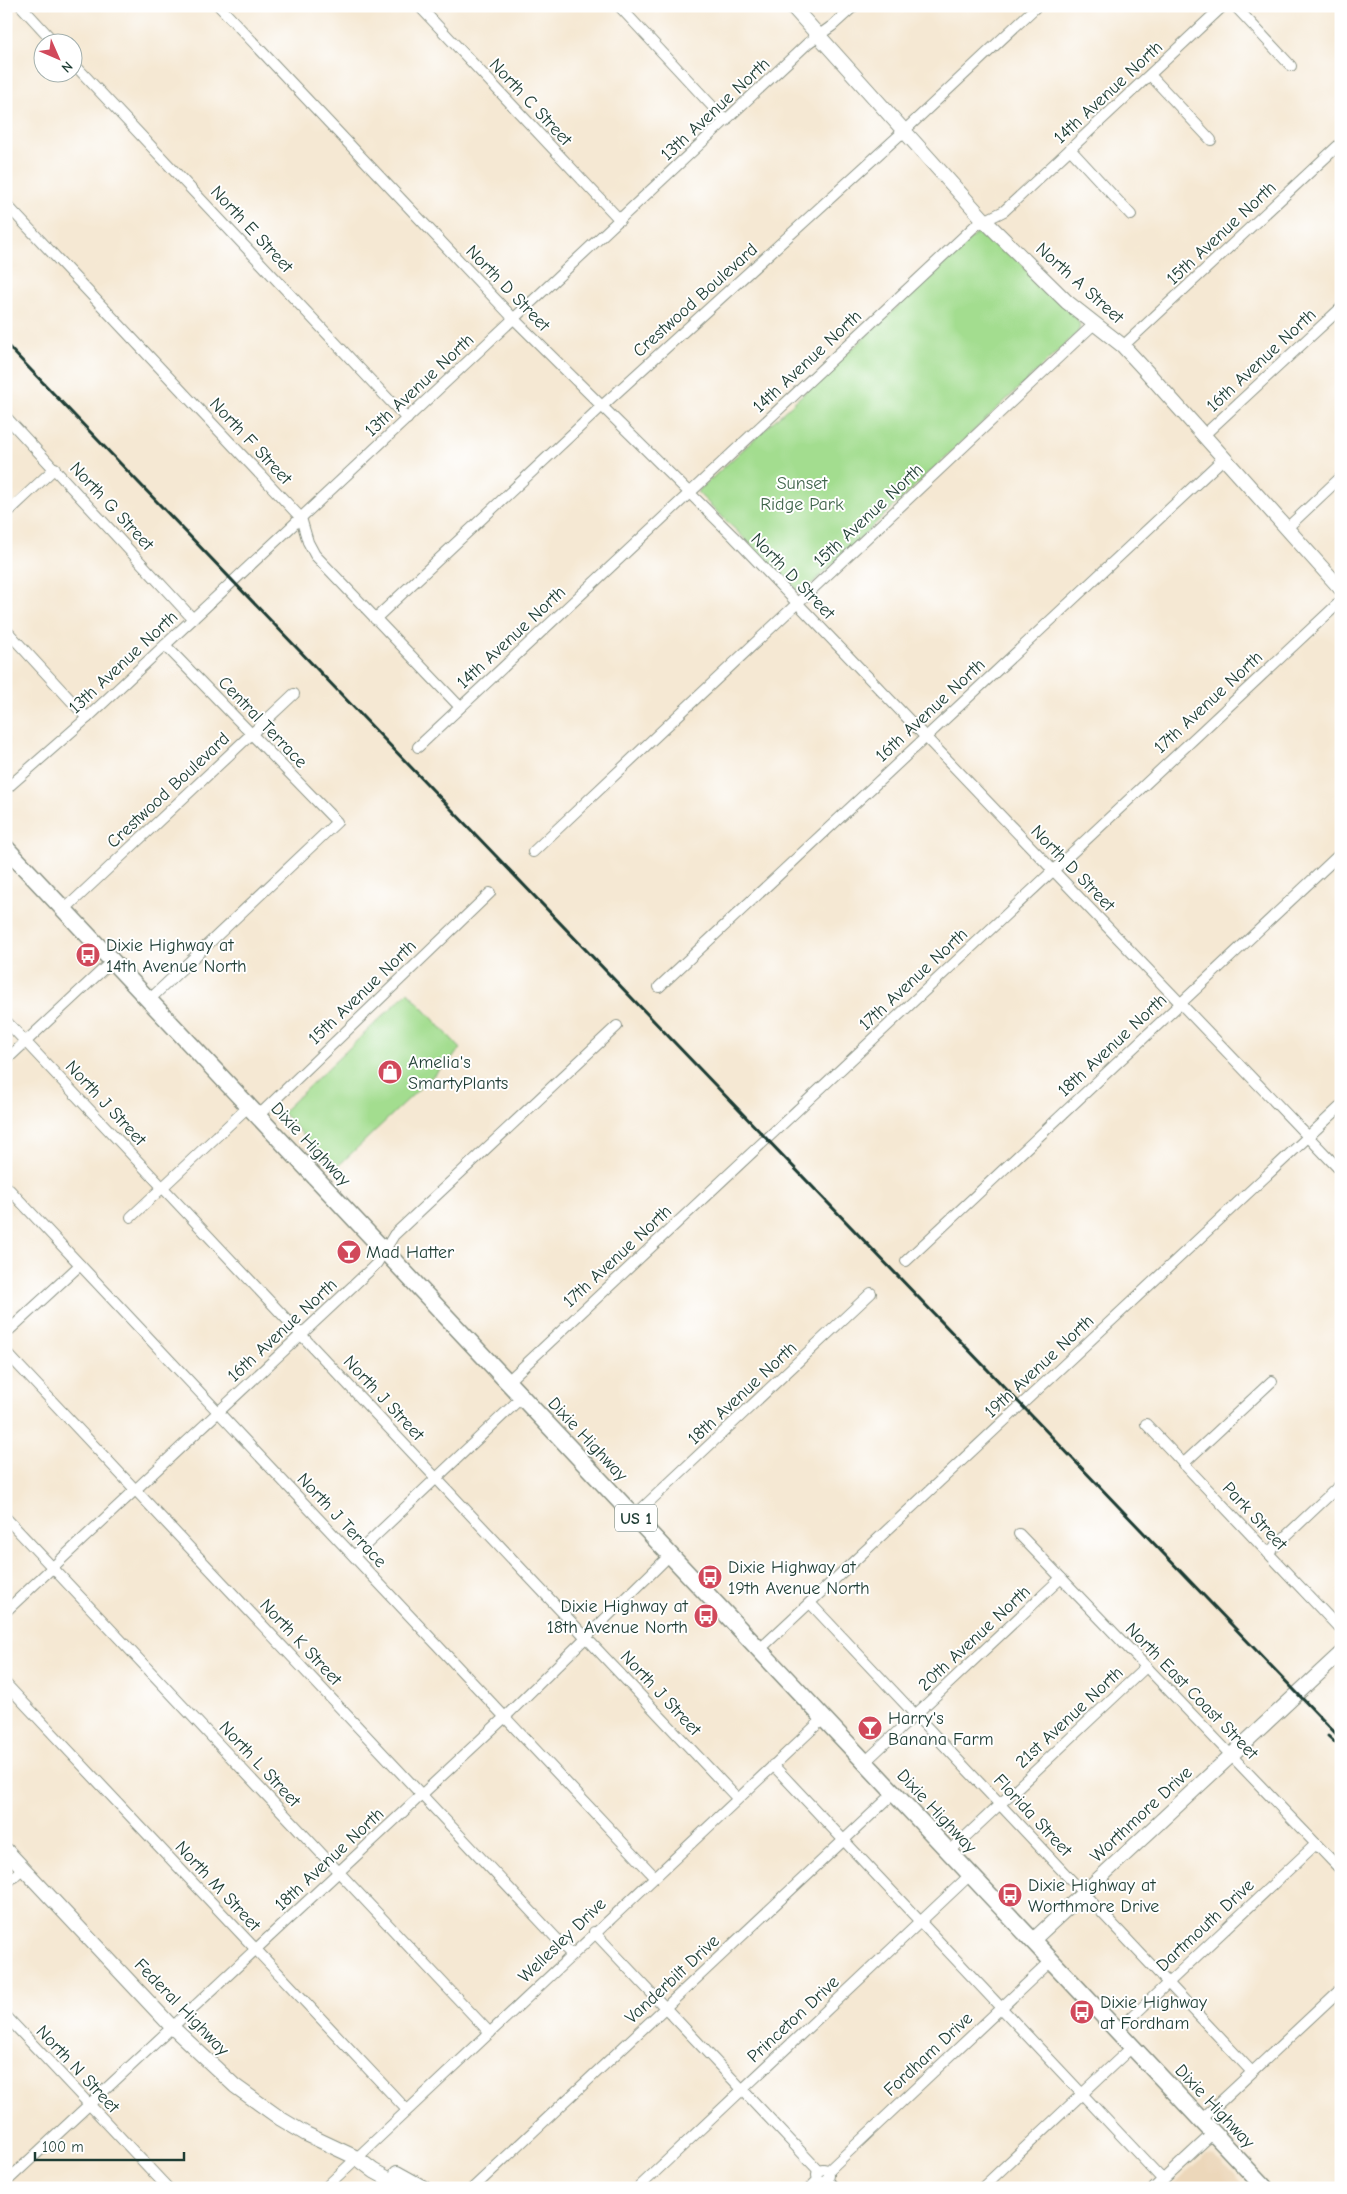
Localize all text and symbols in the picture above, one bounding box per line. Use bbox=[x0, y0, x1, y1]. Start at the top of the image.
north arrow bbox=[32, 32, 82, 82]
street label: 14th Avenue North bbox=[1050, 37, 1167, 148]
street label: North C Street bbox=[485, 54, 577, 151]
street label: 13th Avenue North bbox=[657, 54, 774, 165]
text: N bbox=[58, 58, 76, 76]
street label: 15th Avenue North bbox=[1162, 177, 1280, 289]
street label: North E Street bbox=[206, 181, 298, 278]
street label: North A Street bbox=[1031, 238, 1129, 329]
street label: Crestwood Boulevard bbox=[629, 239, 762, 362]
street label: North D Street bbox=[461, 241, 555, 336]
street label: 16th Avenue North bbox=[1202, 304, 1320, 416]
street label: 14th Avenue North bbox=[749, 306, 866, 417]
street label: 13th Avenue North bbox=[361, 330, 478, 441]
street label: North F Street bbox=[205, 394, 297, 490]
street label: North G Street bbox=[65, 458, 159, 556]
street label: 15th Avenue North bbox=[809, 459, 927, 571]
park label: Sunset Ridge Park bbox=[760, 473, 844, 515]
street label: North D Street bbox=[746, 529, 840, 624]
street label: 14th Avenue North bbox=[453, 582, 570, 693]
street label: 13th Avenue North bbox=[65, 607, 182, 718]
street label: 17th Avenue North bbox=[1150, 647, 1267, 758]
street label: 16th Avenue North bbox=[871, 654, 989, 766]
street label: Central Terrace bbox=[214, 672, 312, 772]
street label: Crestwood Boulevard bbox=[103, 728, 234, 853]
street label: North D Street bbox=[1026, 821, 1120, 916]
street label: 17th Avenue North bbox=[855, 924, 972, 1035]
place label: Dixie Highway at 14th Avenue North bbox=[106, 935, 247, 977]
street label: 15th Avenue North bbox=[304, 936, 421, 1049]
bus stop icon: Dixie Highway at 14th Avenue North bbox=[75, 942, 101, 968]
street label: 18th Avenue North bbox=[1053, 989, 1171, 1101]
place label: Amelia's SmartyPlants bbox=[408, 1052, 508, 1094]
street label: North J Street bbox=[61, 1056, 151, 1151]
shop icon: Amelia's SmartyPlants bbox=[377, 1059, 403, 1085]
street label: Dixie Highway bbox=[266, 1098, 355, 1191]
street label: 17th Avenue North bbox=[559, 1201, 676, 1312]
bar icon: Mad Hatter bbox=[336, 1239, 362, 1265]
place label: Mad Hatter bbox=[366, 1242, 455, 1263]
street label: 16th Avenue North bbox=[223, 1274, 341, 1386]
street label: 19th Avenue North bbox=[980, 1310, 1098, 1422]
street label: 18th Avenue North bbox=[683, 1337, 801, 1449]
street label: North J Street bbox=[339, 1351, 429, 1446]
street label: Dixie Highway bbox=[543, 1393, 632, 1486]
street label: North J Terrace bbox=[293, 1469, 391, 1572]
street label: Park Street bbox=[1218, 1478, 1292, 1555]
road number: US 1 bbox=[615, 1505, 657, 1532]
place label: Dixie Highway at 19th Avenue North bbox=[728, 1557, 870, 1599]
bus stop icon: Dixie Highway at 19th Avenue North bbox=[697, 1564, 723, 1590]
street label: 20th Avenue North bbox=[914, 1581, 1035, 1696]
street label: North K Street bbox=[255, 1595, 347, 1691]
place label: Dixie Highway at 18th Avenue North bbox=[547, 1596, 689, 1638]
bus stop icon: Dixie Highway at 18th Avenue North bbox=[693, 1603, 719, 1629]
street label: North East Coast Street bbox=[1121, 1619, 1263, 1765]
street label: North J Street bbox=[616, 1646, 706, 1741]
street label: 21st Avenue North bbox=[1011, 1662, 1127, 1773]
place label: Harry's Banana Farm bbox=[888, 1708, 994, 1750]
bar icon: Harry's Banana Farm bbox=[857, 1715, 883, 1741]
street label: North L Street bbox=[215, 1717, 305, 1812]
street label: Worthmore Drive bbox=[1086, 1762, 1197, 1867]
street label: Dixie Highway bbox=[892, 1765, 981, 1858]
street label: Florida Street bbox=[989, 1770, 1077, 1862]
street label: 18th Avenue North bbox=[270, 1803, 388, 1915]
street label: North M Street bbox=[171, 1837, 265, 1936]
place label: Dixie Highway at Worthmore Drive bbox=[1028, 1875, 1159, 1917]
street label: Dartmouth Drive bbox=[1152, 1875, 1259, 1976]
bus stop icon: Dixie Highway at Worthmore Drive bbox=[997, 1882, 1023, 1908]
street label: Wellesley Drive bbox=[514, 1893, 610, 1987]
street label: Vanderbilt Drive bbox=[621, 1930, 724, 2028]
street label: Federal Highway bbox=[130, 1954, 234, 2061]
street label: Princeton Drive bbox=[743, 1972, 844, 2067]
place label: Dixie Highway at Fordham bbox=[1100, 1992, 1208, 2034]
bus stop icon: Dixie Highway at Fordham bbox=[1069, 1999, 1095, 2025]
street label: Fordham Drive bbox=[880, 2008, 977, 2101]
street label: North N Street bbox=[32, 2021, 124, 2118]
street label: Dixie Highway bbox=[1170, 2060, 1259, 2153]
scale bar bbox=[35, 2129, 184, 2161]
text: 100 m bbox=[42, 2138, 84, 2156]

